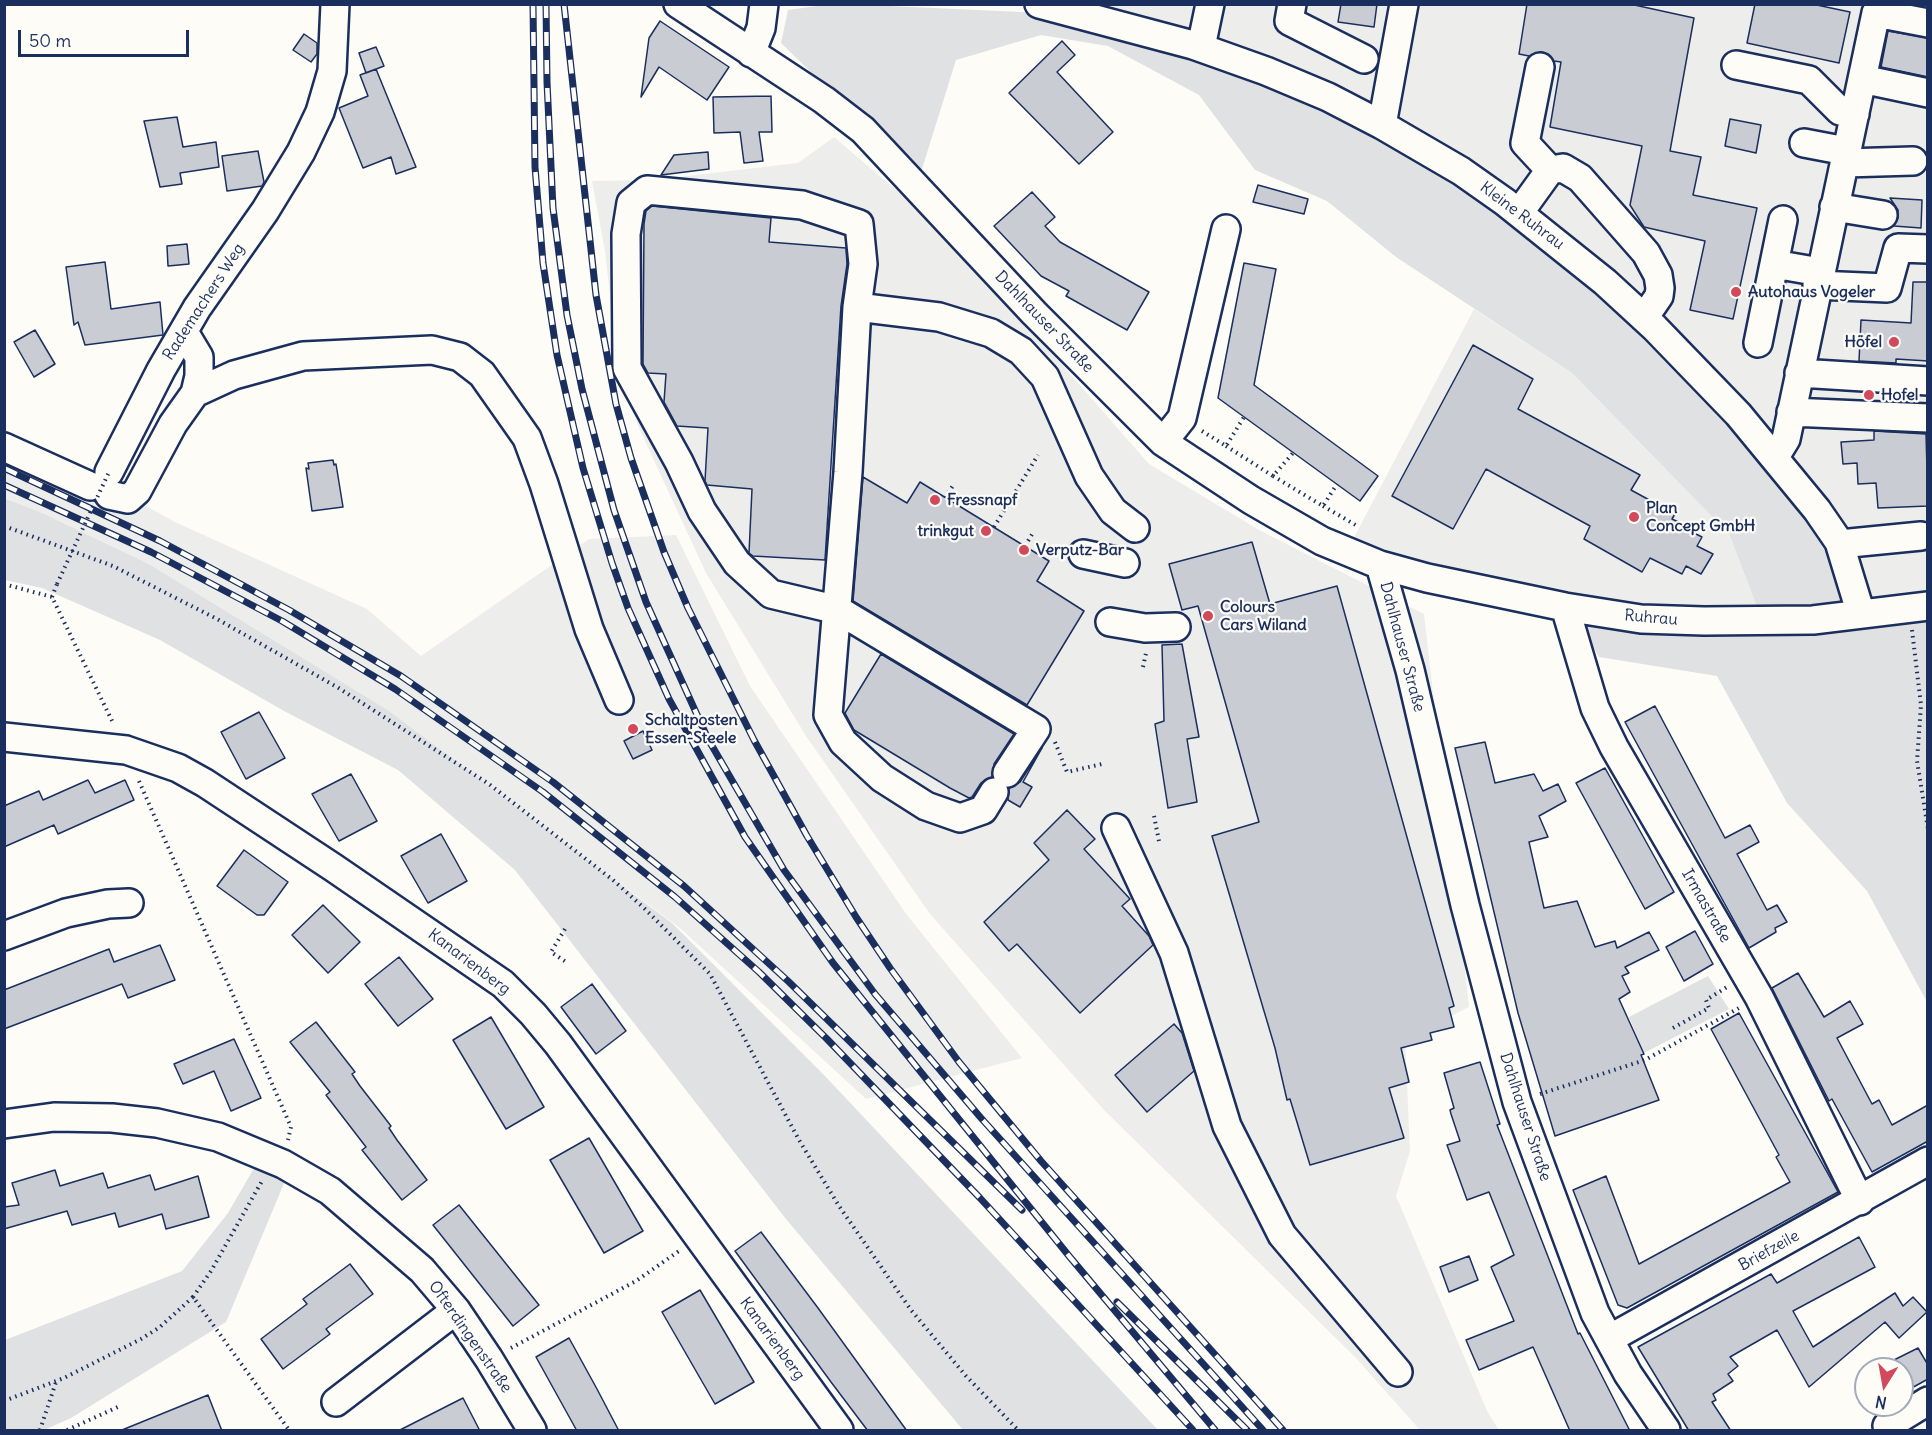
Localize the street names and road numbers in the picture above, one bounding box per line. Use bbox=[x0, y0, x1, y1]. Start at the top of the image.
street label: Kleine Ruhrau bbox=[1476, 178, 1568, 254]
street label: Rademachers Weg bbox=[159, 240, 249, 364]
street label: Dahlhauser Straße bbox=[991, 267, 1097, 377]
street label: Dahlhauser Straße bbox=[1375, 580, 1429, 714]
street label: Ruhrau bbox=[1624, 606, 1678, 630]
street label: Irmastraße bbox=[1677, 866, 1735, 946]
street label: Kanarienberg bbox=[424, 925, 514, 999]
street label: Dahlhauser Straße bbox=[1495, 1050, 1555, 1184]
street label: Briefzeile bbox=[1735, 1227, 1803, 1275]
street label: Ofterdingenstraße bbox=[424, 1277, 516, 1397]
street label: Kanarienberg bbox=[735, 1294, 809, 1384]

